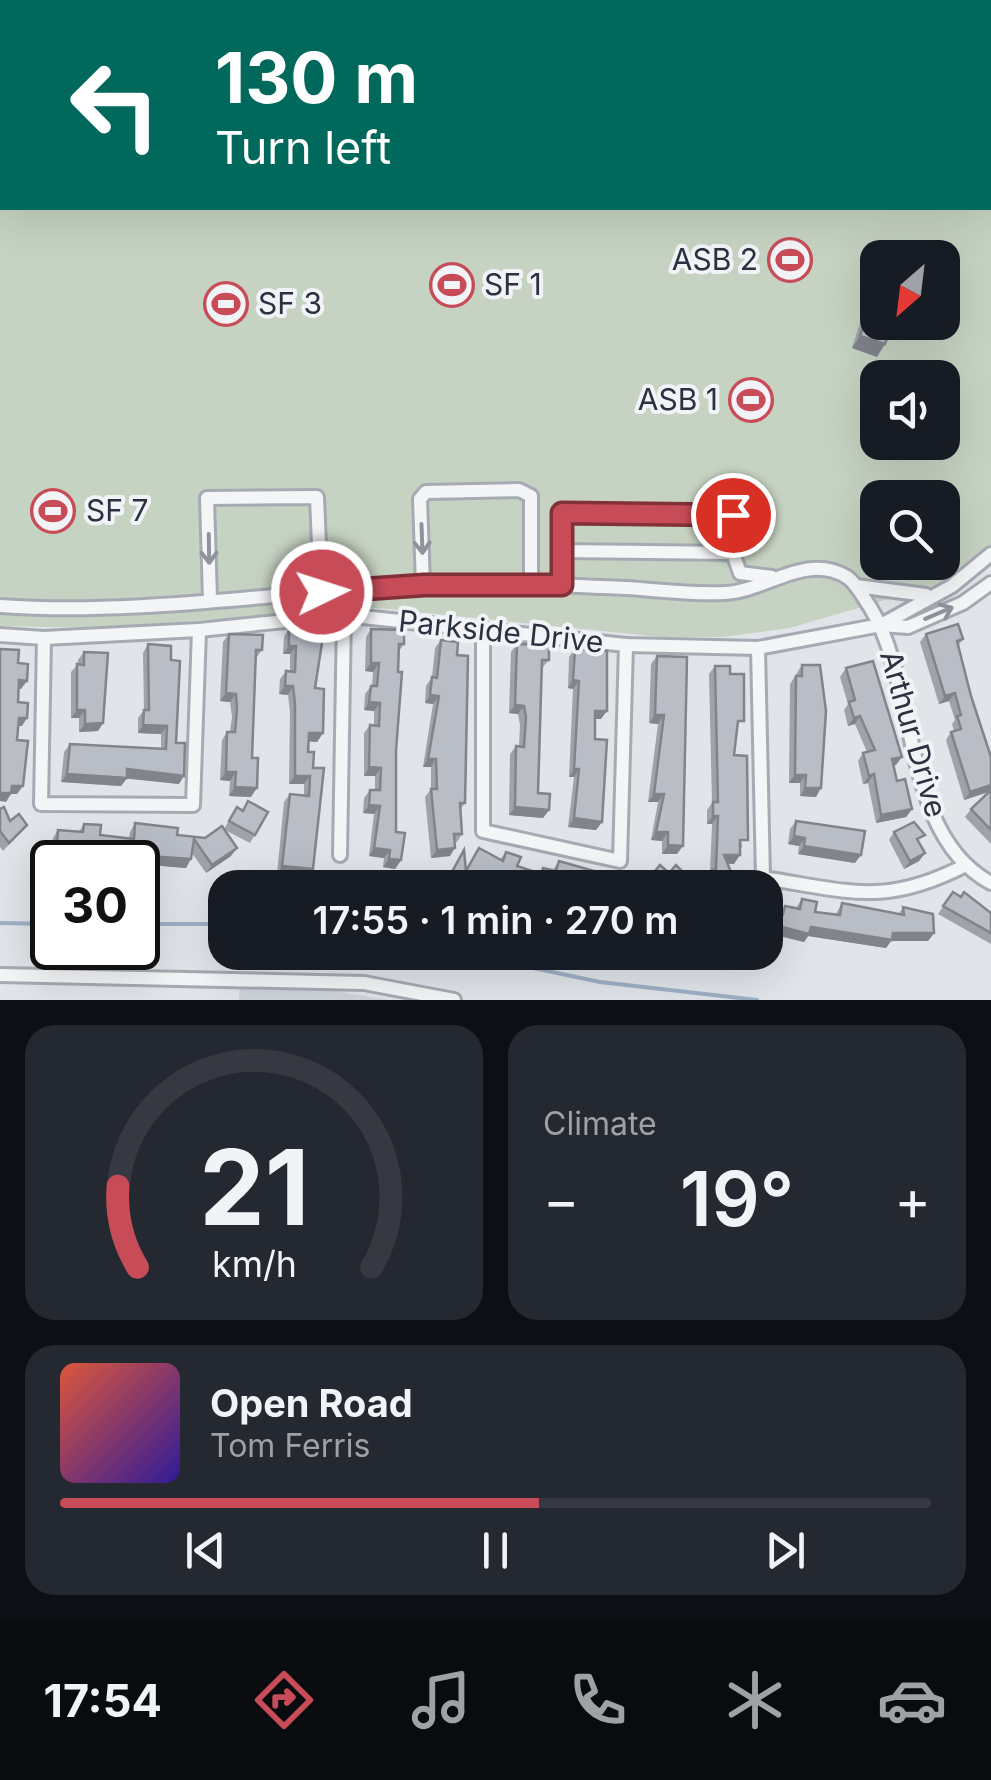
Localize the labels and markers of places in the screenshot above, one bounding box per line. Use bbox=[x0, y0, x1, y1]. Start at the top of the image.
sports icon: ASB 2 bbox=[767, 237, 813, 283]
place label: ASB 2 bbox=[672, 241, 758, 277]
sports icon: SF 1 bbox=[429, 262, 475, 308]
place label: SF 1 bbox=[484, 266, 542, 302]
sports icon: SF 3 bbox=[203, 281, 249, 327]
place label: SF 3 bbox=[258, 285, 322, 321]
sports icon: ASB 1 bbox=[728, 377, 774, 423]
place label: ASB 1 bbox=[638, 381, 718, 417]
pin bbox=[691, 473, 776, 558]
sports icon: SF 7 bbox=[30, 488, 76, 534]
place label: SF 7 bbox=[86, 492, 148, 528]

